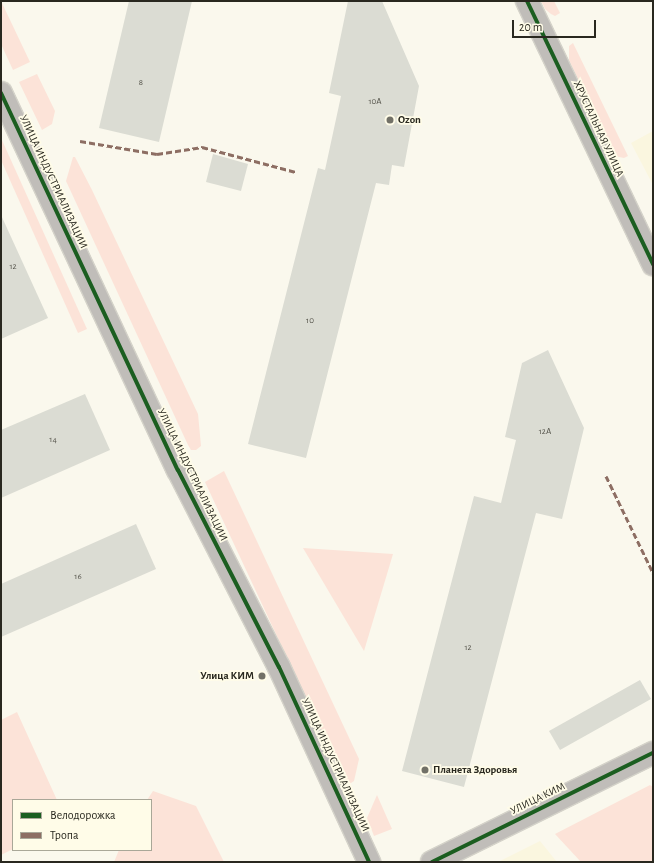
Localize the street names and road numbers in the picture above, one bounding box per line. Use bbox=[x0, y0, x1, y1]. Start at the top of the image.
street label: ХРУСТАЛЬНАЯ УЛИЦА bbox=[570, 79, 626, 179]
street label: УЛИЦА ИНДУСТРИАЛИЗАЦИИ bbox=[16, 113, 90, 251]
street label: УЛИЦА ИНДУСТРИАЛИЗАЦИИ bbox=[154, 406, 230, 544]
street label: УЛИЦА ИНДУСТРИАЛИЗАЦИИ bbox=[298, 696, 372, 834]
street label: УЛИЦА КИМ bbox=[508, 780, 568, 818]

